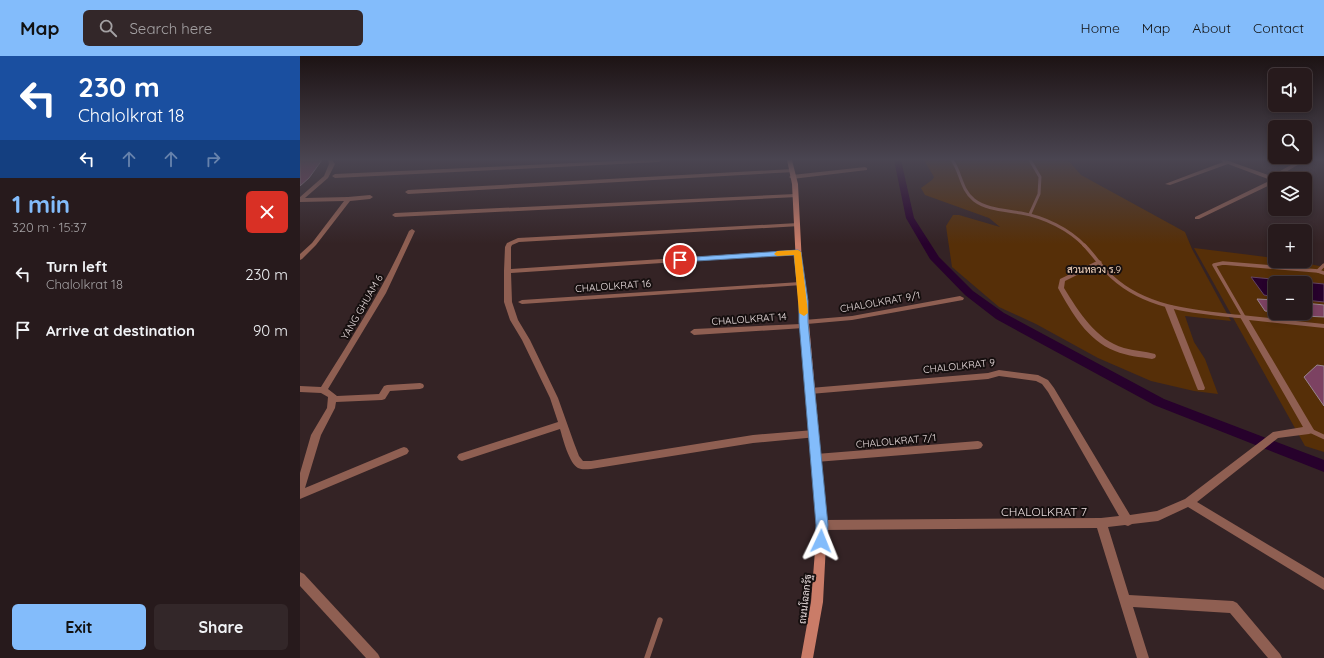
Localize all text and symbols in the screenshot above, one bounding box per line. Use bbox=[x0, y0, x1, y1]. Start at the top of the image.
search box bbox=[83, 10, 363, 46]
text: Map bbox=[20, 16, 59, 40]
icon: search bbox=[97, 17, 119, 39]
text: Search here bbox=[129, 19, 212, 38]
text: Home bbox=[1081, 19, 1120, 37]
text: Map bbox=[1142, 19, 1170, 37]
text: About bbox=[1192, 19, 1231, 37]
text: Contact bbox=[1253, 19, 1304, 37]
map controls bbox=[1268, 68, 1312, 320]
button: sound bbox=[1268, 68, 1312, 112]
text: 230 m bbox=[78, 69, 160, 104]
icon: left bbox=[12, 72, 64, 124]
text: Chalolkrat 18 bbox=[78, 104, 185, 127]
button: search bbox=[1268, 120, 1312, 164]
icon: left bbox=[76, 148, 98, 170]
icon: ahead bbox=[118, 148, 140, 170]
icon: ahead bbox=[160, 148, 182, 170]
icon: right bbox=[202, 148, 224, 170]
button: layers bbox=[1268, 172, 1312, 216]
text: 1 min bbox=[12, 189, 70, 219]
button: close bbox=[246, 191, 288, 233]
text: 320 m · 15:37 bbox=[12, 219, 87, 235]
button: + bbox=[1268, 224, 1312, 268]
pin bbox=[663, 243, 697, 277]
icon: arrive bbox=[669, 249, 691, 271]
text: Turn left bbox=[46, 257, 108, 276]
icon: left bbox=[12, 263, 34, 285]
park label: สวนหลวง ร.9 bbox=[1067, 263, 1121, 276]
text: 230 m bbox=[245, 265, 288, 284]
street label: YANG GHUAM 6 bbox=[338, 272, 386, 342]
text: Chalolkrat 18 bbox=[46, 276, 123, 292]
button: − bbox=[1268, 276, 1312, 320]
street label: CHALOLKRAT 16 bbox=[575, 277, 652, 295]
street label: CHALOLKRAT 9/1 bbox=[839, 289, 921, 315]
street label: CHALOLKRAT 14 bbox=[711, 310, 787, 328]
icon: arrive bbox=[12, 319, 34, 341]
text: Arrive at destination bbox=[46, 321, 195, 340]
text: 90 m bbox=[253, 321, 288, 340]
street label: CHALOLKRAT 9 bbox=[922, 356, 996, 376]
street label: CHALOLKRAT 7/1 bbox=[855, 431, 937, 451]
street label: CHALOLKRAT 7 bbox=[1001, 504, 1087, 519]
position arrow bbox=[800, 520, 842, 562]
street label: ถนนโฉลกรัฐ bbox=[796, 573, 815, 625]
button: Exit bbox=[12, 604, 146, 650]
button: Share bbox=[154, 604, 288, 650]

